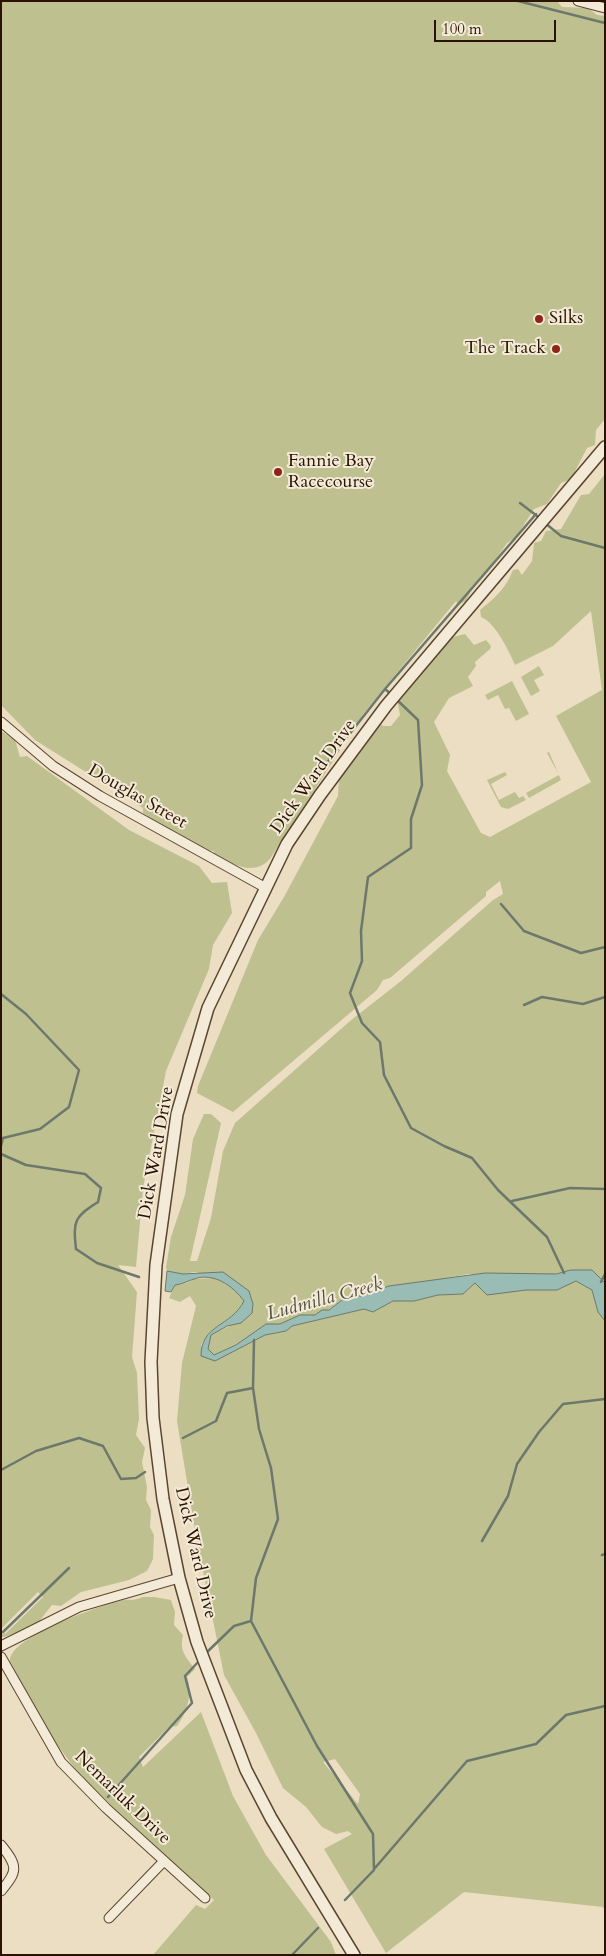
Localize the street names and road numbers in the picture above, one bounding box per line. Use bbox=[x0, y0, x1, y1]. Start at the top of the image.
street label: Dick Ward Drive bbox=[267, 716, 361, 838]
street label: Douglas Street bbox=[84, 760, 190, 834]
street label: Dick Ward Drive bbox=[135, 1085, 179, 1221]
street label: Dick Ward Drive bbox=[169, 1485, 221, 1621]
street label: Nemarluk Drive bbox=[69, 1747, 175, 1849]

